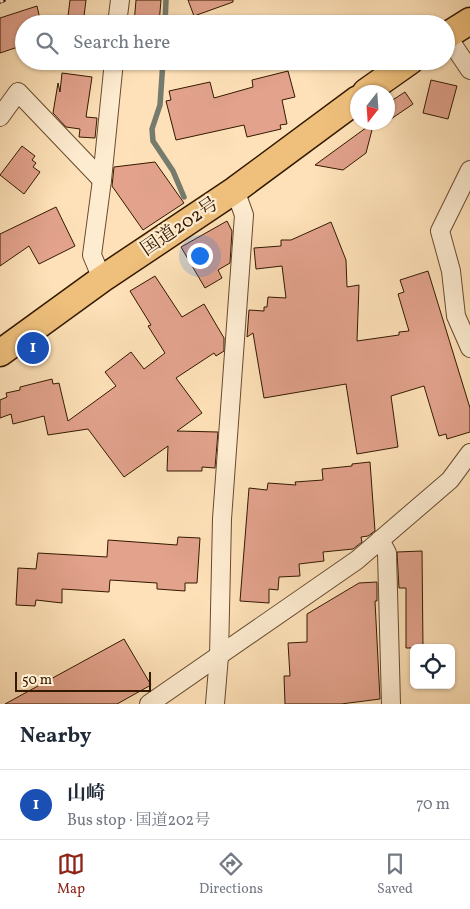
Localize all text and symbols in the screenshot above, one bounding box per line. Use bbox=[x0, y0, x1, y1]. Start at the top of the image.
search box bbox=[15, 15, 455, 70]
icon: search bbox=[33, 29, 61, 57]
text: Search here bbox=[73, 30, 170, 56]
north arrow bbox=[350, 85, 395, 130]
street label: 国道202号 bbox=[136, 191, 224, 263]
your location bbox=[187, 243, 213, 269]
pin: 1 bbox=[17, 329, 49, 367]
map controls bbox=[410, 644, 455, 689]
button: locate bbox=[410, 644, 455, 689]
scale bar bbox=[15, 669, 151, 692]
text: 50 m bbox=[22, 671, 52, 690]
text: Nearby bbox=[20, 722, 91, 751]
text: 山崎 bbox=[67, 781, 105, 807]
text: 1 bbox=[33, 794, 39, 816]
text: 70 m bbox=[416, 794, 450, 816]
text: Bus stop · 国道202号 bbox=[67, 810, 210, 832]
tab: Map bbox=[57, 850, 85, 899]
tab: Directions bbox=[199, 850, 263, 899]
tab: Saved bbox=[377, 850, 413, 899]

